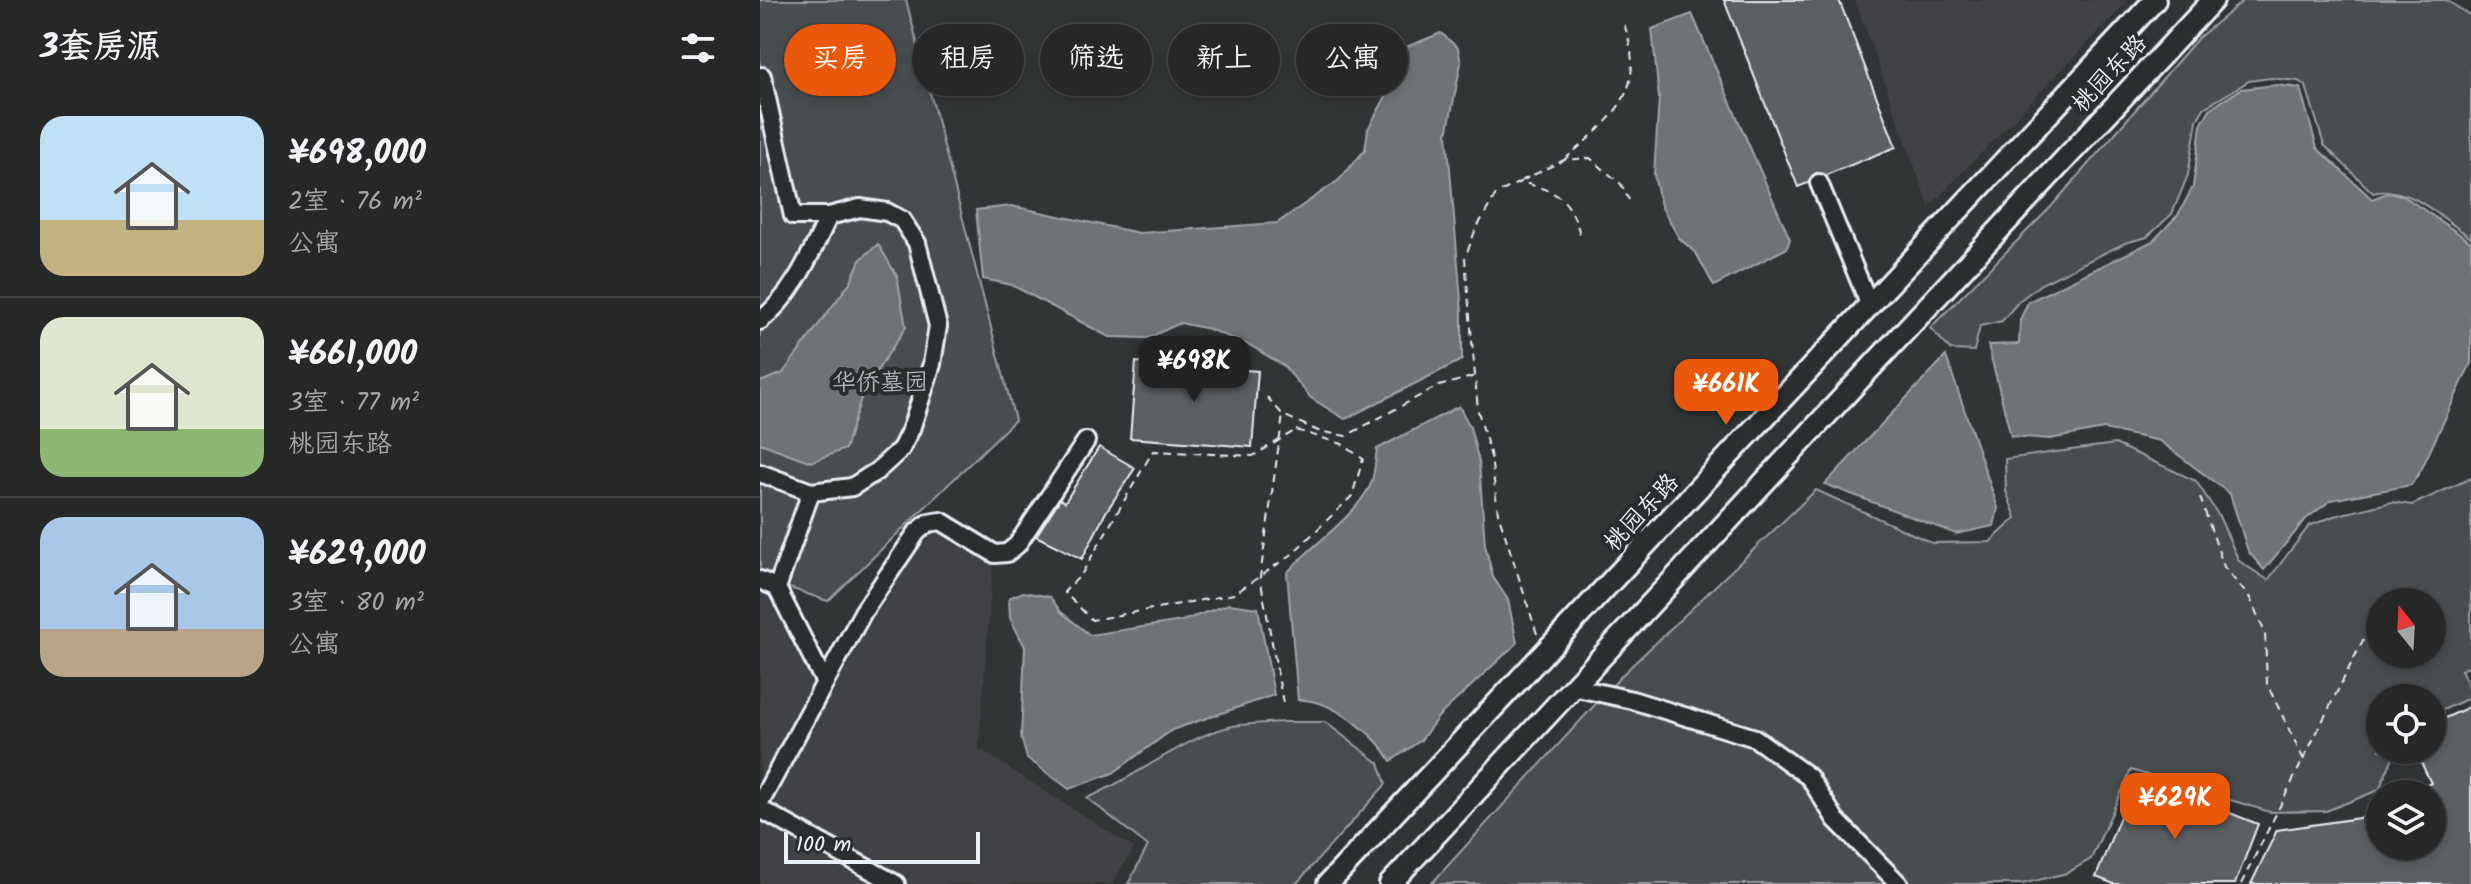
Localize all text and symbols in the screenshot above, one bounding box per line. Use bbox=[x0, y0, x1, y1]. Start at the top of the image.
text: 3套房源 bbox=[40, 21, 161, 75]
chip: 买房 bbox=[784, 24, 896, 96]
chip: 租房 bbox=[912, 24, 1024, 96]
chip: 筛选 bbox=[1040, 24, 1152, 96]
chip: 新上 bbox=[1168, 24, 1280, 96]
chip: 公寓 bbox=[1296, 24, 1408, 96]
icon: filters bbox=[676, 26, 720, 70]
street label: 桃园东路 bbox=[2063, 26, 2157, 122]
text: ¥698,000 bbox=[288, 127, 426, 181]
icon: home bbox=[104, 148, 200, 244]
text: 2室 · 76 m² bbox=[288, 181, 422, 223]
text: 公寓 bbox=[288, 223, 340, 265]
text: ¥661,000 bbox=[288, 328, 417, 382]
pin: ¥698K bbox=[1138, 336, 1250, 404]
text: ¥698K bbox=[1157, 341, 1231, 383]
icon: home bbox=[104, 349, 200, 445]
pin: ¥661K bbox=[1670, 359, 1782, 427]
park label: 华侨墓园 bbox=[832, 364, 928, 403]
text: ¥661K bbox=[1692, 364, 1760, 406]
text: 3室 · 77 m² bbox=[288, 382, 419, 424]
text: 桃园东路 bbox=[288, 424, 392, 466]
street label: 桃园东路 bbox=[1595, 465, 1689, 561]
text: ¥629,000 bbox=[288, 528, 426, 582]
icon: home bbox=[104, 549, 200, 645]
text: 3室 · 80 m² bbox=[288, 582, 424, 624]
north arrow bbox=[2366, 588, 2446, 668]
map controls bbox=[2366, 588, 2446, 860]
text: 公寓 bbox=[288, 624, 340, 666]
button: locate bbox=[2366, 684, 2446, 764]
pin: ¥629K bbox=[2119, 773, 2231, 841]
text: ¥629K bbox=[2138, 778, 2212, 820]
button: layers bbox=[2366, 780, 2446, 860]
scale bar bbox=[784, 828, 980, 864]
text: 100 m bbox=[796, 828, 851, 863]

